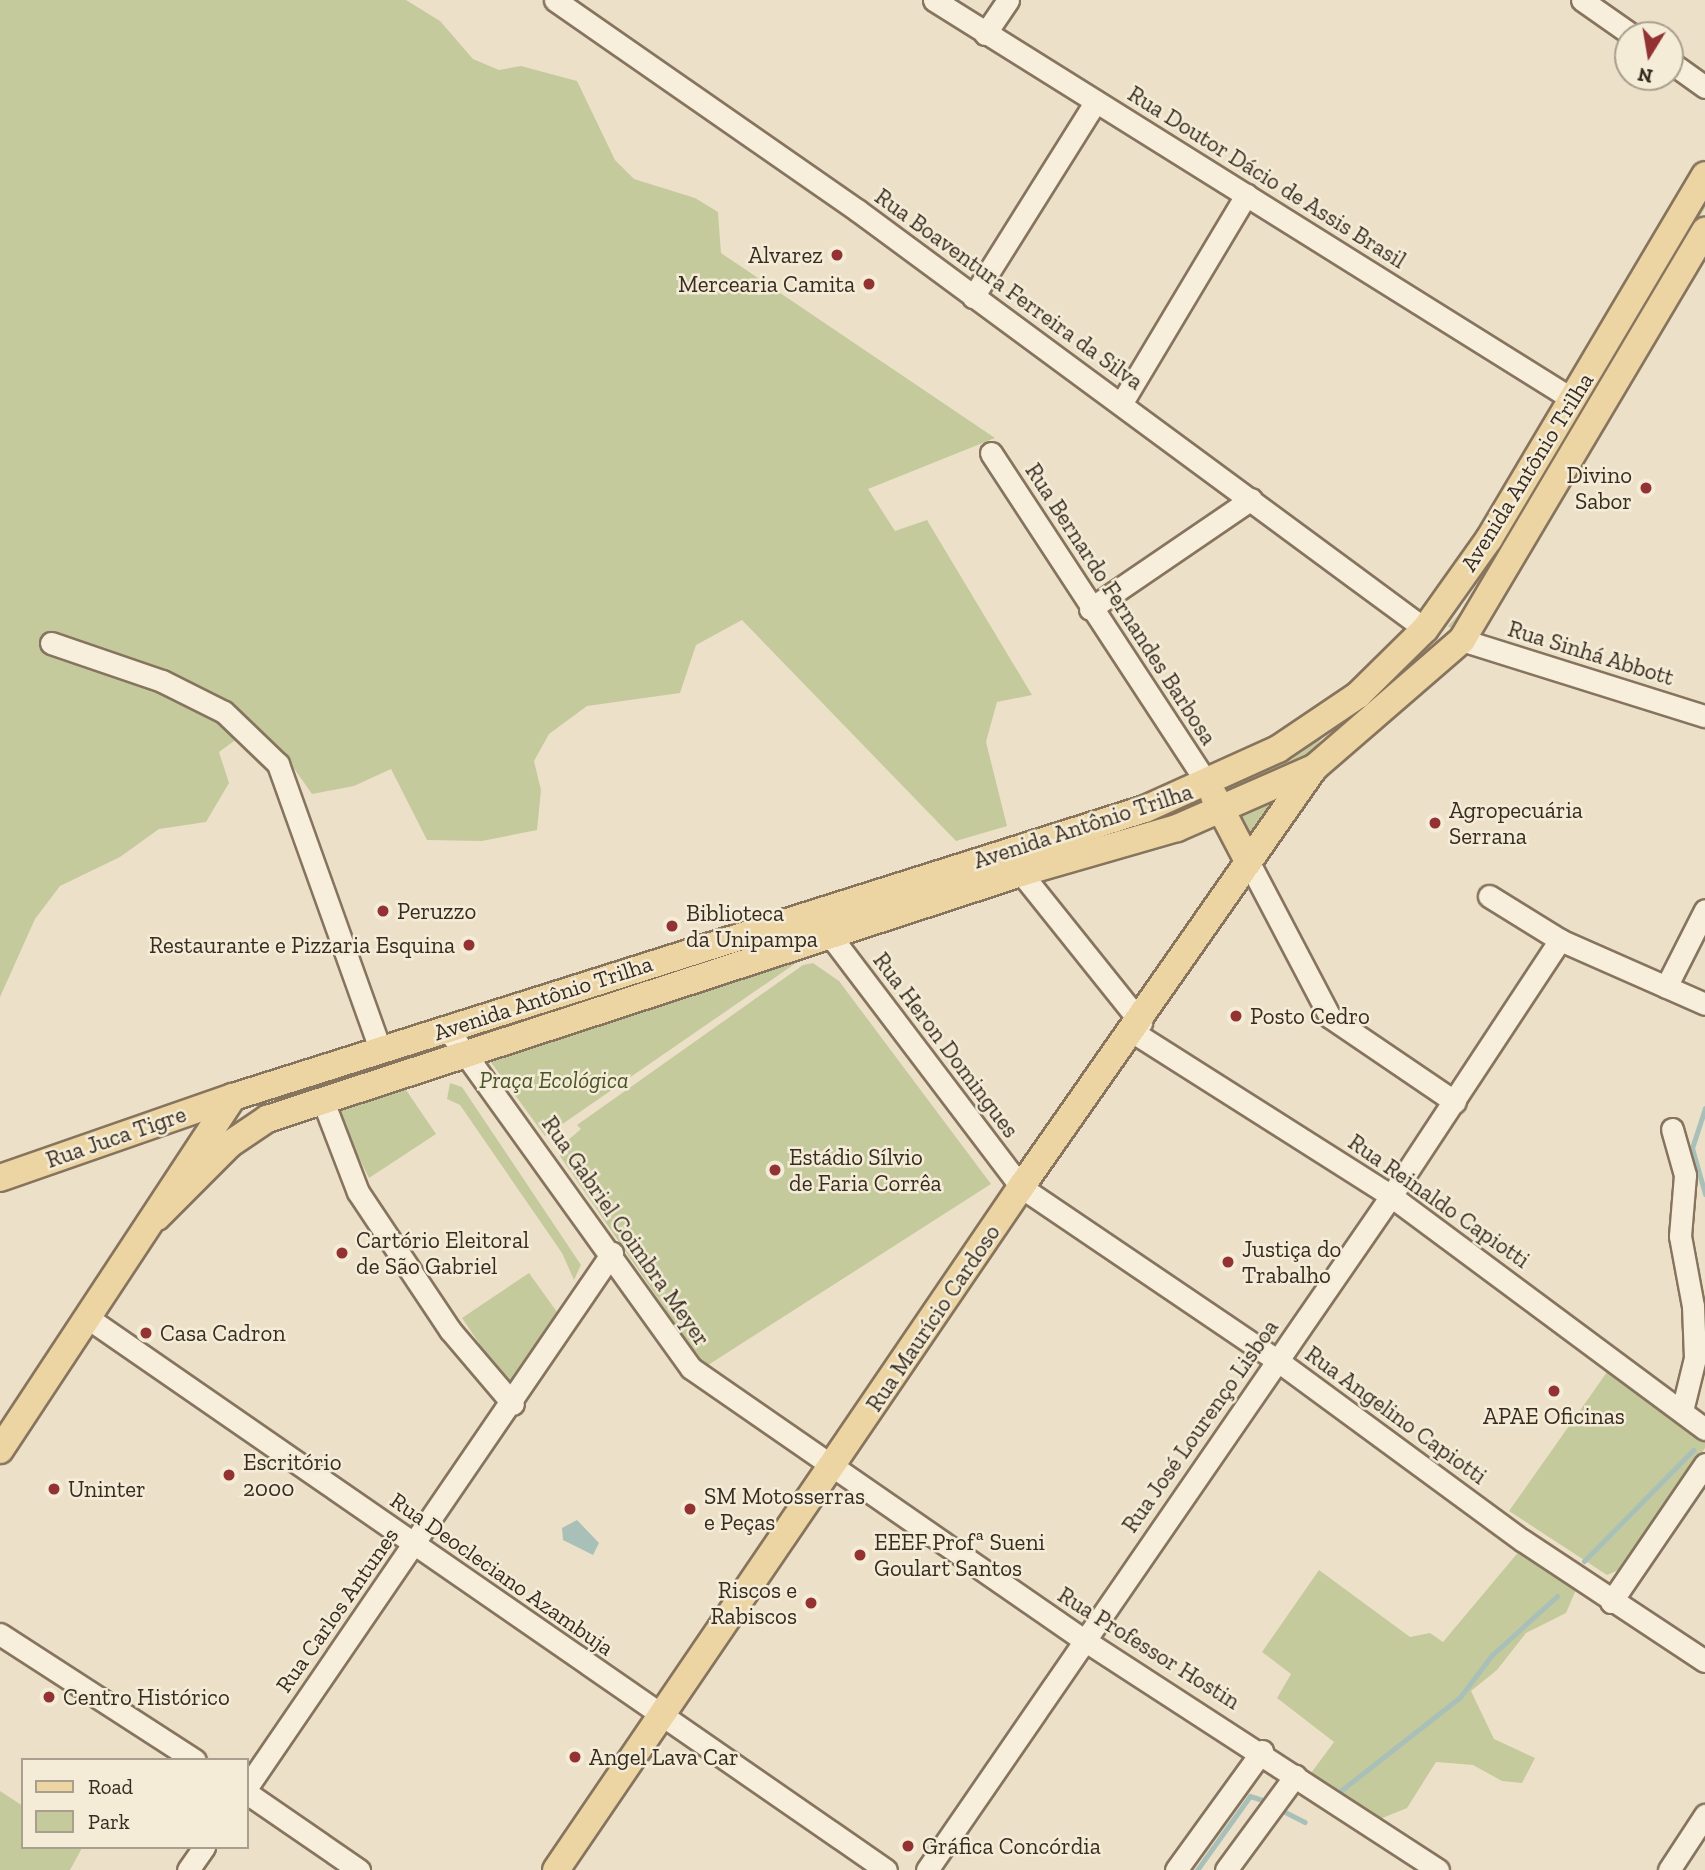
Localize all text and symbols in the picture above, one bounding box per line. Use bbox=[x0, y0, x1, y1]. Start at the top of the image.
north arrow bbox=[1614, 21, 1684, 91]
text: N bbox=[1636, 62, 1655, 88]
street label: Rua Doutor Dácio de Assis Brasil bbox=[1122, 80, 1412, 274]
street label: Rua Boaventura Ferreira da Silva bbox=[870, 182, 1148, 396]
place label: Alvarez bbox=[748, 241, 823, 269]
marker: Alvarez bbox=[829, 247, 845, 263]
place label: Mercearia Camita bbox=[678, 270, 855, 298]
marker: Mercearia Camita bbox=[861, 276, 877, 292]
street label: Avenida Antônio Trilha bbox=[1454, 367, 1600, 577]
street label: Rua Bernardo Fernandes Barbosa bbox=[1019, 458, 1223, 750]
place label: Divino Sabor bbox=[1567, 461, 1632, 515]
marker: Divino Sabor bbox=[1638, 480, 1654, 496]
street label: Rua Sinhá Abbott bbox=[1504, 615, 1678, 691]
street label: Avenida Antônio Trilha bbox=[969, 777, 1197, 875]
place label: Agropecuária Serrana bbox=[1449, 796, 1583, 850]
marker: Agropecuária Serrana bbox=[1427, 815, 1443, 831]
place label: Peruzzo bbox=[397, 897, 476, 925]
place label: Biblioteca da Unipampa bbox=[686, 899, 818, 953]
marker: Peruzzo bbox=[375, 903, 391, 919]
marker: Biblioteca da Unipampa bbox=[664, 918, 680, 934]
place label: Restaurante e Pizzaria Esquina bbox=[149, 931, 455, 959]
marker: Restaurante e Pizzaria Esquina bbox=[461, 937, 477, 953]
street label: Rua Heron Domingues bbox=[867, 947, 1025, 1143]
street label: Avenida Antônio Trilha bbox=[429, 949, 657, 1047]
place label: Posto Cedro bbox=[1250, 1002, 1370, 1030]
marker: Posto Cedro bbox=[1228, 1008, 1244, 1024]
park label: Praça Ecológica bbox=[479, 1066, 629, 1094]
street label: Rua Juca Tigre bbox=[42, 1100, 190, 1174]
street label: Rua Gabriel Coimbra Meyer bbox=[536, 1111, 716, 1351]
street label: Rua Reinaldo Capiotti bbox=[1343, 1128, 1535, 1274]
place label: Estádio Sílvio de Faria Corrêa bbox=[789, 1143, 942, 1197]
marker: Estádio Sílvio de Faria Corrêa bbox=[767, 1162, 783, 1178]
street label: Rua Maurício Cardoso bbox=[860, 1219, 1006, 1417]
place label: Cartório Eleitoral de São Gabriel bbox=[356, 1226, 529, 1280]
place label: Justiça do Trabalho bbox=[1242, 1235, 1341, 1289]
marker: Cartório Eleitoral de São Gabriel bbox=[334, 1245, 350, 1261]
marker: Justiça do Trabalho bbox=[1220, 1254, 1236, 1270]
street label: Rua José Lourenço Lisboa bbox=[1116, 1314, 1284, 1538]
place label: Casa Cadron bbox=[160, 1319, 286, 1347]
marker: Casa Cadron bbox=[138, 1325, 154, 1341]
street label: Rua Angelino Capiotti bbox=[1300, 1340, 1492, 1490]
marker: APAE Oficinas bbox=[1546, 1383, 1562, 1399]
place label: APAE Oficinas bbox=[1483, 1402, 1625, 1430]
place label: Escritório 2000 bbox=[243, 1448, 342, 1502]
marker: Escritório 2000 bbox=[221, 1467, 237, 1483]
place label: Uninter bbox=[68, 1475, 146, 1503]
marker: Uninter bbox=[46, 1481, 62, 1497]
place label: SM Motosserras e Peças bbox=[704, 1482, 865, 1536]
street label: Rua Deocleciano Azambuja bbox=[385, 1486, 619, 1662]
marker: SM Motosserras e Peças bbox=[682, 1501, 698, 1517]
street label: Rua Carlos Antunes bbox=[270, 1522, 404, 1698]
place label: EEEF Profª Sueni Goulart Santos bbox=[874, 1528, 1045, 1582]
marker: EEEF Profª Sueni Goulart Santos bbox=[852, 1547, 868, 1563]
place label: Riscos e Rabiscos bbox=[710, 1576, 797, 1630]
street label: Rua Professor Hostin bbox=[1053, 1581, 1245, 1715]
marker: Riscos e Rabiscos bbox=[803, 1595, 819, 1611]
place label: Centro Histórico bbox=[63, 1683, 230, 1711]
marker: Centro Histórico bbox=[41, 1689, 57, 1705]
place label: Angel Lava Car bbox=[589, 1743, 739, 1771]
marker: Angel Lava Car bbox=[567, 1749, 583, 1765]
legend bbox=[21, 1758, 248, 1849]
text: Road bbox=[88, 1774, 133, 1799]
text: Park bbox=[88, 1809, 130, 1834]
place label: Gráfica Concórdia bbox=[922, 1832, 1101, 1860]
marker: Gráfica Concórdia bbox=[900, 1838, 916, 1854]

